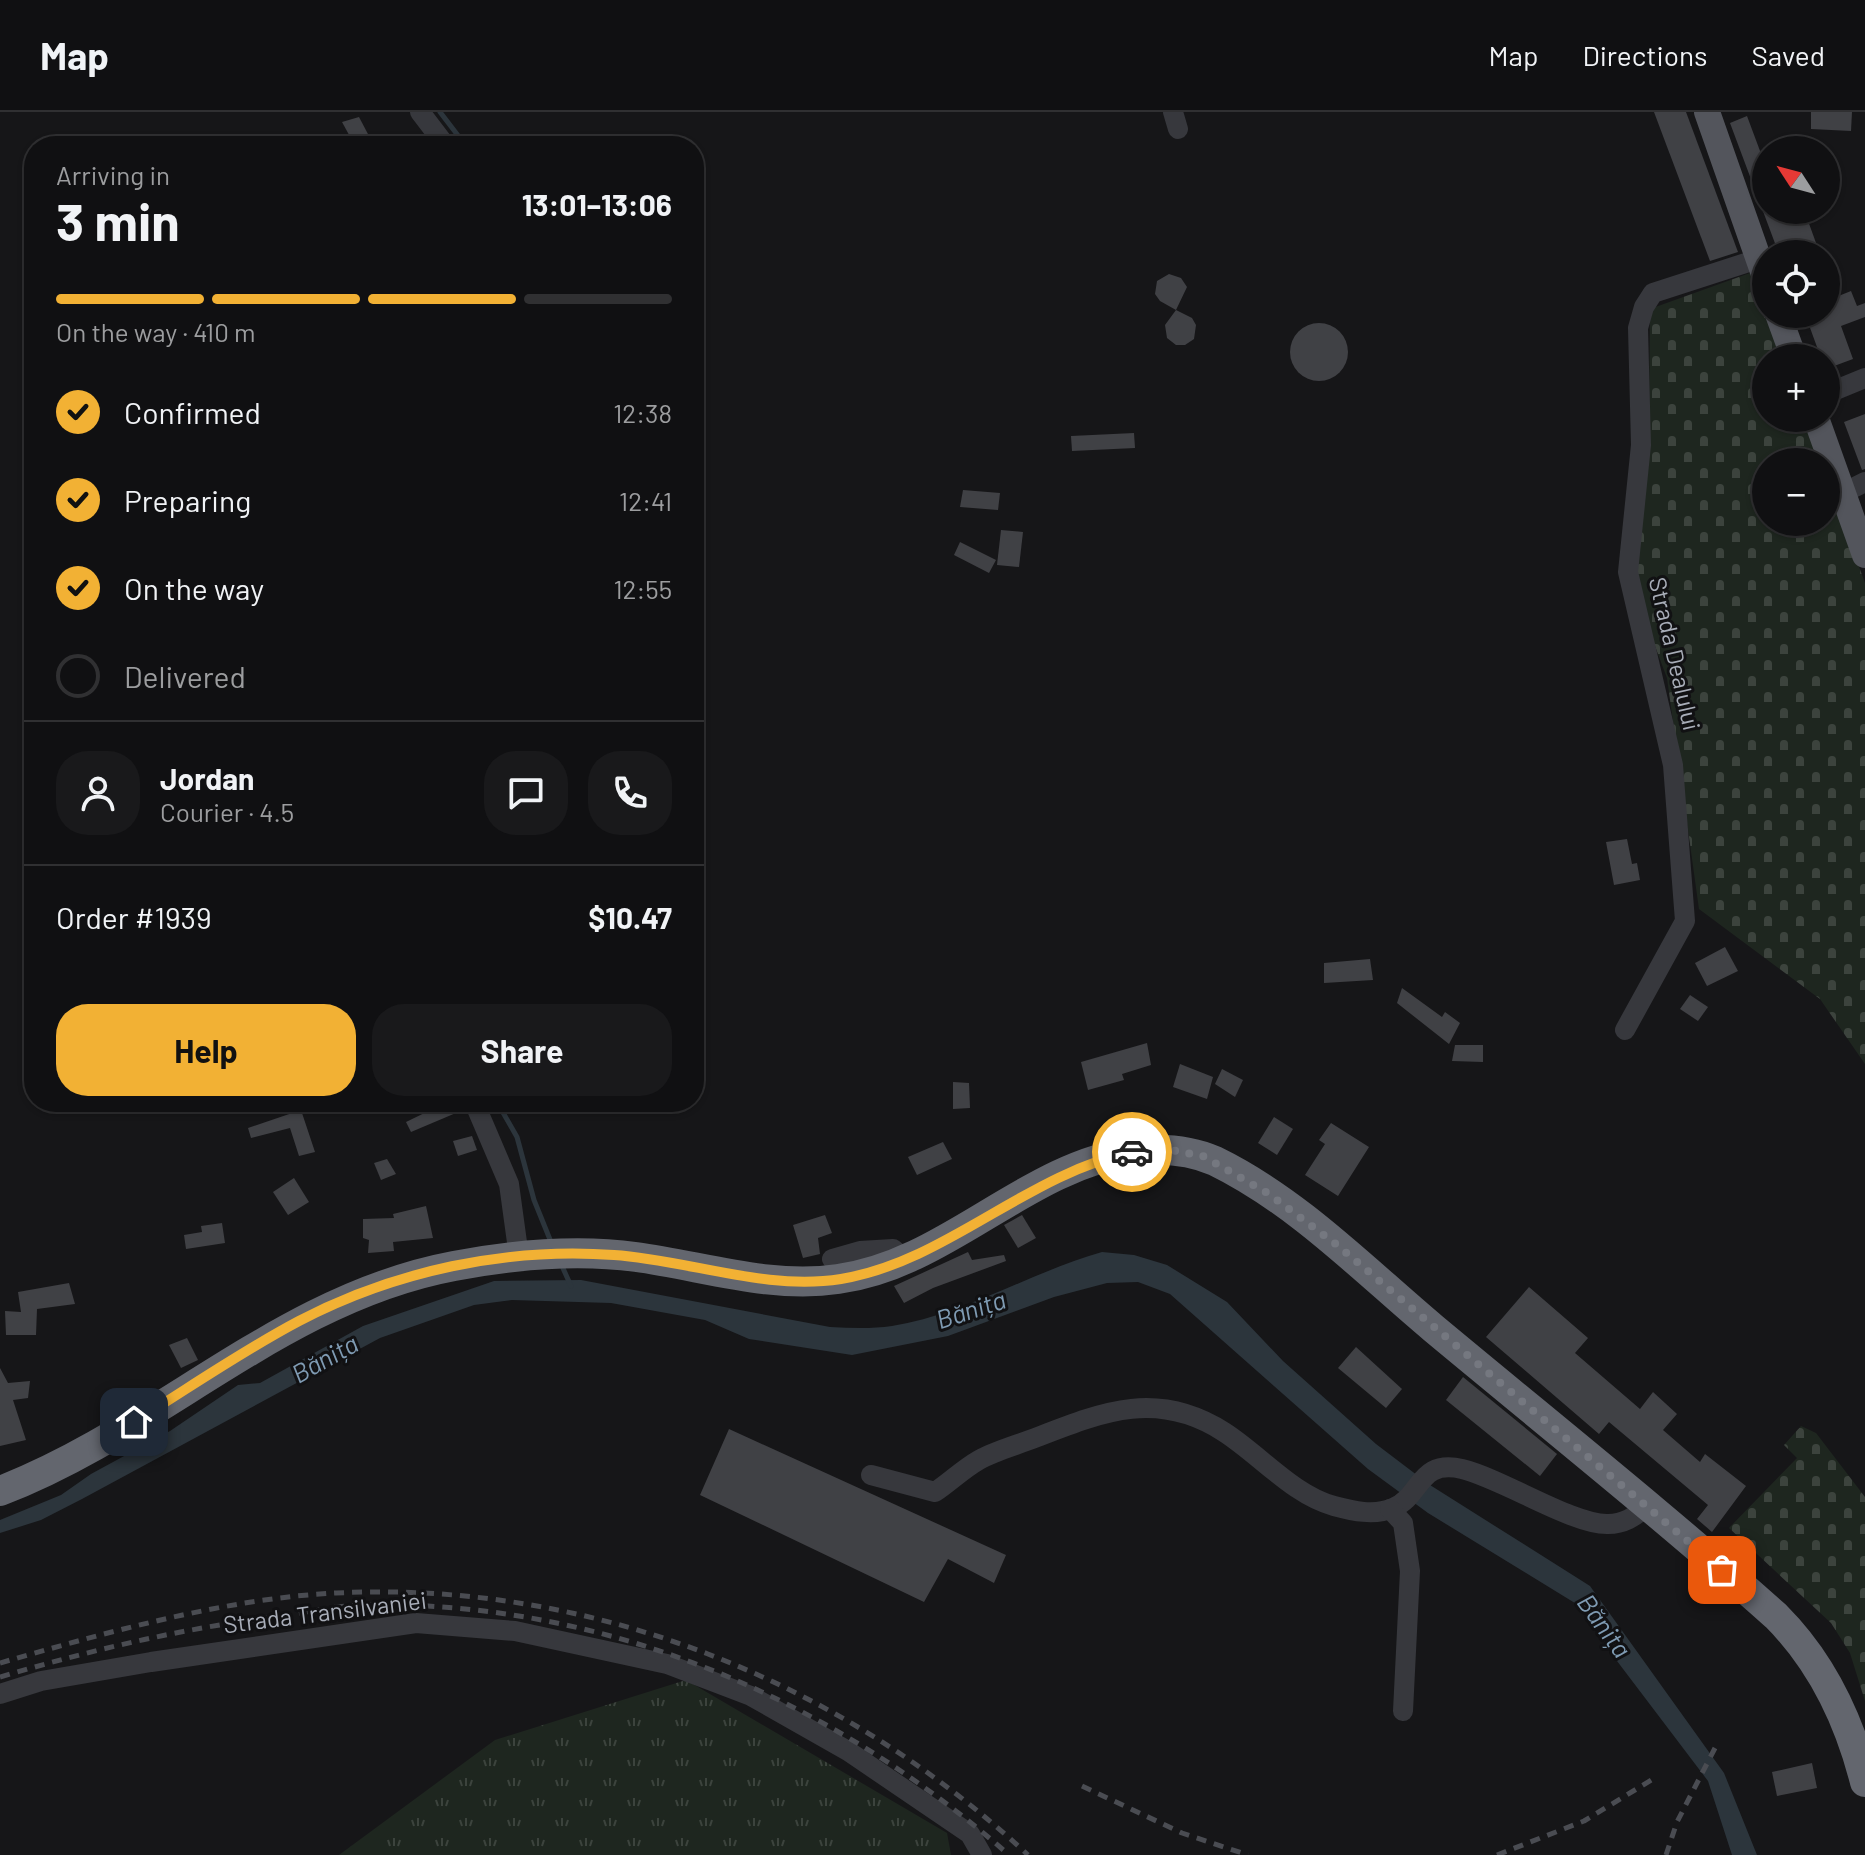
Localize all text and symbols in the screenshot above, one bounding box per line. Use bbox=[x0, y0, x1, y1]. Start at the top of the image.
text: Map bbox=[40, 32, 109, 78]
text: Map bbox=[1489, 38, 1538, 72]
text: Directions bbox=[1582, 38, 1708, 72]
text: Saved bbox=[1752, 38, 1825, 72]
north arrow bbox=[1752, 136, 1840, 224]
map controls bbox=[1752, 136, 1840, 536]
text: Arriving in bbox=[56, 159, 170, 190]
text: 13:01–13:06 bbox=[522, 186, 672, 222]
text: 3 min bbox=[56, 189, 180, 251]
button: locate bbox=[1752, 240, 1840, 328]
text: On the way · 410 m bbox=[56, 316, 256, 347]
button: + bbox=[1752, 344, 1840, 432]
icon: check bbox=[56, 390, 100, 434]
text: Confirmed bbox=[124, 394, 261, 430]
text: 12:38 bbox=[613, 397, 672, 428]
button: − bbox=[1752, 448, 1840, 536]
icon: check bbox=[56, 478, 100, 522]
text: Preparing bbox=[124, 482, 251, 518]
text: 12:41 bbox=[619, 485, 672, 516]
icon: check bbox=[56, 566, 100, 610]
text: On the way bbox=[124, 570, 264, 606]
text: 12:55 bbox=[613, 573, 672, 604]
street label: Strada Dealului bbox=[1644, 574, 1707, 733]
text: Delivered bbox=[124, 658, 246, 694]
button: person bbox=[56, 751, 140, 835]
button: chat bbox=[484, 751, 568, 835]
button: phone bbox=[588, 751, 672, 835]
text: Jordan bbox=[160, 760, 255, 796]
text: Courier · 4.5 bbox=[160, 796, 294, 827]
text: Order #1939 bbox=[56, 899, 212, 935]
text: $10.47 bbox=[588, 899, 672, 935]
button: Help bbox=[56, 1004, 356, 1096]
button: Share bbox=[372, 1004, 672, 1096]
courier bbox=[1092, 1112, 1172, 1192]
icon: car bbox=[1110, 1130, 1154, 1174]
water label: Bănița bbox=[932, 1283, 1009, 1334]
water label: Bănița bbox=[286, 1327, 363, 1389]
pin bbox=[100, 1388, 168, 1456]
icon: home bbox=[112, 1400, 156, 1444]
pin bbox=[1688, 1536, 1756, 1604]
icon: bag bbox=[1700, 1548, 1744, 1592]
street label: Strada Transilvaniei bbox=[221, 1585, 428, 1638]
water label: Bănița bbox=[1572, 1587, 1639, 1663]

